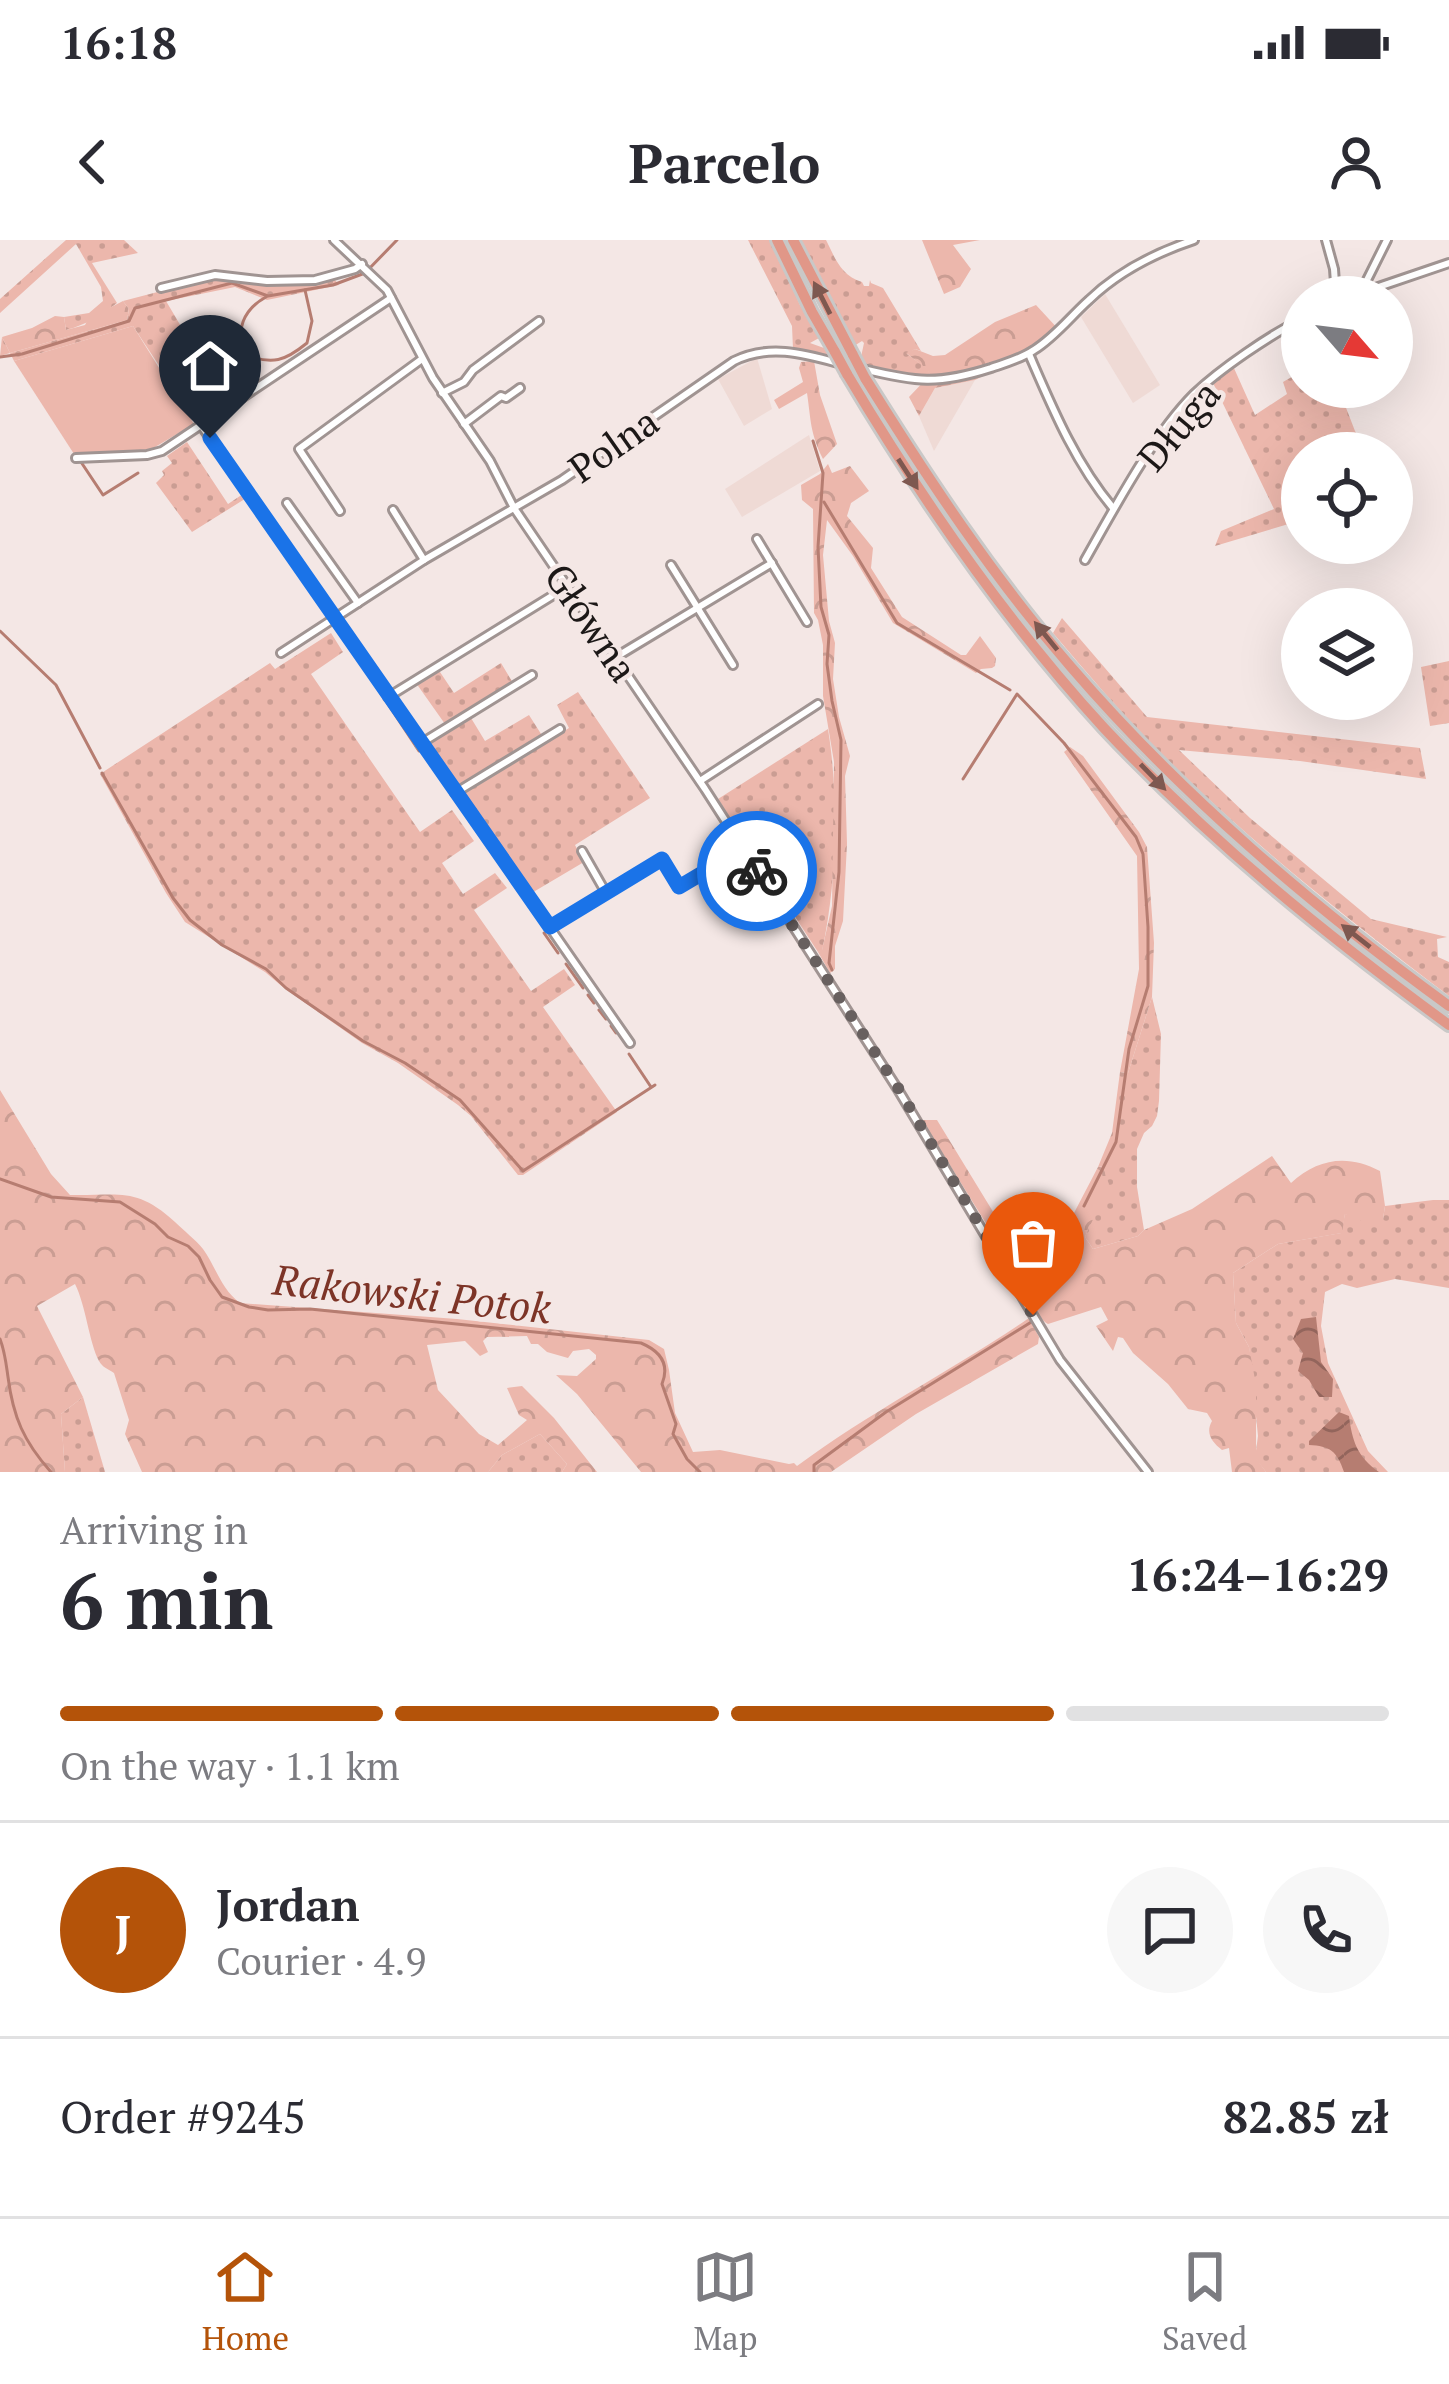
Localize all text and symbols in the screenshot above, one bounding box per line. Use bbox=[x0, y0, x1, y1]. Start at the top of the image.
text: 16:18 bbox=[60, 12, 177, 72]
text: Parcelo bbox=[629, 127, 820, 198]
icon: back bbox=[60, 129, 126, 195]
icon: person bbox=[1323, 129, 1389, 195]
north arrow bbox=[1281, 276, 1413, 408]
map controls bbox=[1281, 276, 1413, 720]
one-way arrow bbox=[812, 281, 833, 316]
pin bbox=[159, 315, 261, 438]
icon: home bbox=[177, 333, 243, 399]
street label: Długa bbox=[1125, 369, 1231, 481]
street label: Polna bbox=[558, 395, 668, 493]
button: locate bbox=[1281, 432, 1413, 564]
one-way arrow bbox=[897, 458, 919, 490]
street label: Główna bbox=[534, 553, 650, 691]
button: layers bbox=[1281, 588, 1413, 720]
one-way arrow bbox=[1034, 621, 1059, 652]
one-way arrow bbox=[1138, 762, 1166, 791]
courier bbox=[697, 811, 817, 931]
icon: bike bbox=[724, 838, 790, 904]
one-way arrow bbox=[1340, 924, 1371, 949]
pin bbox=[982, 1192, 1084, 1315]
icon: bag bbox=[1000, 1210, 1066, 1276]
water label: Rakowski Potok bbox=[269, 1250, 554, 1336]
text: Arriving in bbox=[60, 1503, 248, 1555]
text: 16:24–16:29 bbox=[1127, 1544, 1389, 1604]
text: 6 min bbox=[60, 1548, 273, 1651]
text: On the way · 1.1 km bbox=[60, 1739, 400, 1791]
button: chat bbox=[1107, 1867, 1233, 1993]
button: phone bbox=[1263, 1867, 1389, 1993]
text: Jordan bbox=[216, 1874, 360, 1934]
text: J bbox=[115, 1900, 131, 1960]
text: Courier · 4.9 bbox=[216, 1934, 426, 1986]
text: Order #9245 bbox=[60, 2086, 306, 2146]
text: 82.85 zł bbox=[1223, 2086, 1389, 2146]
tab: Home bbox=[202, 2244, 289, 2359]
tab: Map bbox=[692, 2244, 758, 2359]
tab: Saved bbox=[1162, 2244, 1247, 2359]

